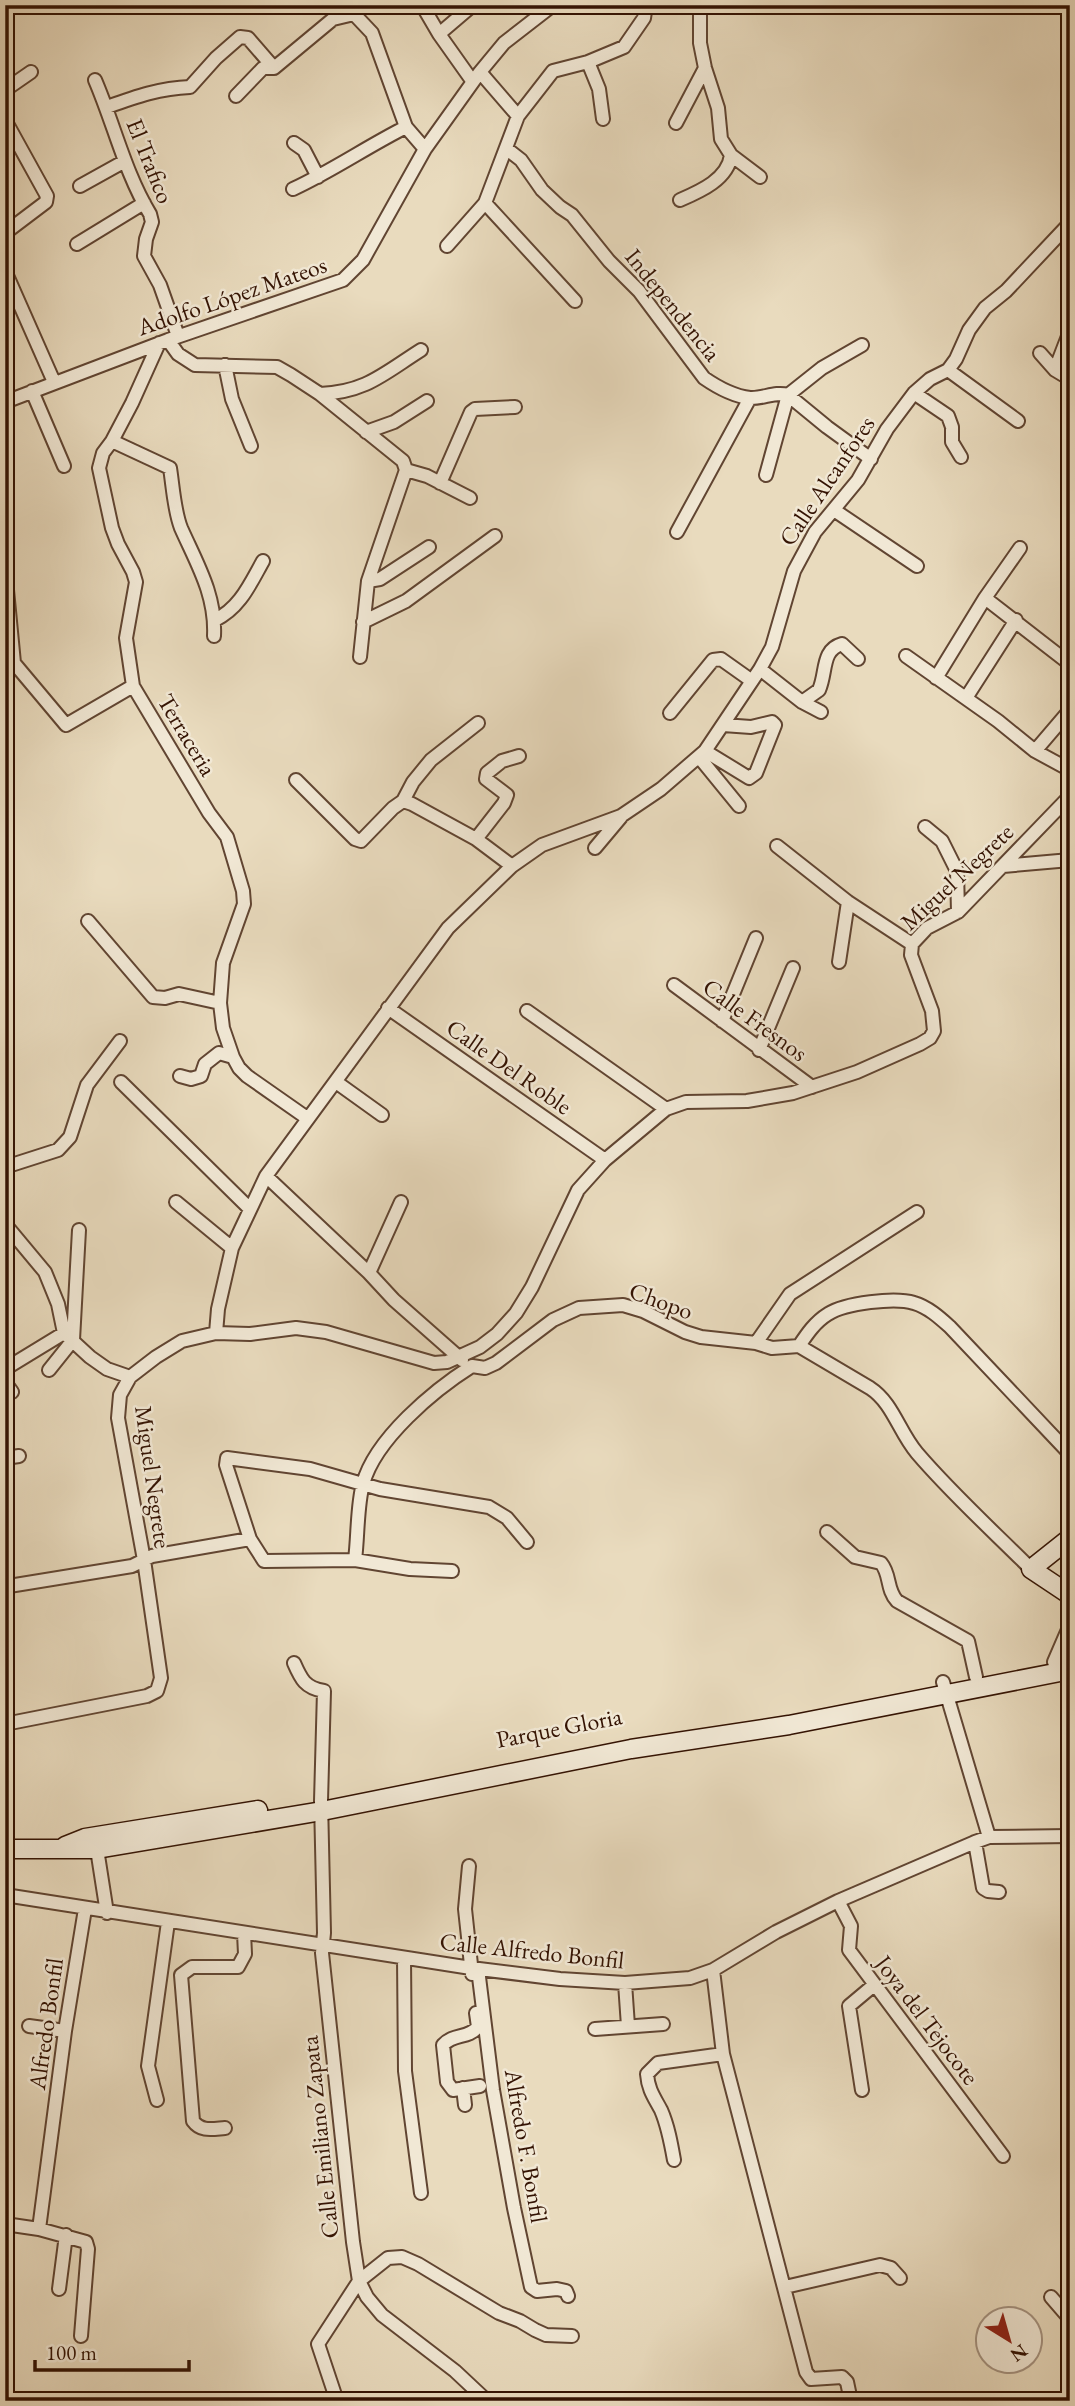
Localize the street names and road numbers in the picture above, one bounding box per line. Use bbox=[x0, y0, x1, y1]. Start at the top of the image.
street label: El Trafico bbox=[119, 114, 182, 208]
street label: Independencia bbox=[618, 242, 729, 368]
street label: Adolfo López Mateos bbox=[132, 249, 331, 343]
street label: Calle Alcanfores bbox=[772, 410, 881, 552]
street label: Terraceria bbox=[151, 688, 224, 782]
street label: Miguel Negrete bbox=[894, 816, 1020, 937]
street label: Calle Fresnos bbox=[697, 971, 814, 1068]
street label: Calle Del Roble bbox=[440, 1012, 578, 1121]
street label: Chopo bbox=[625, 1275, 697, 1326]
street label: Miguel Negrete bbox=[128, 1404, 179, 1550]
street label: Parque Gloria bbox=[493, 1700, 625, 1755]
street label: Calle Alfredo Bonfil bbox=[438, 1925, 626, 1976]
street label: Joya del Tejocote bbox=[867, 1947, 986, 2091]
street label: Alfredo Bonfil bbox=[21, 1956, 70, 2093]
street label: Calle Emiliano Zapata bbox=[293, 2034, 346, 2240]
street label: Alfredo F. Bonfil bbox=[498, 2066, 555, 2225]

